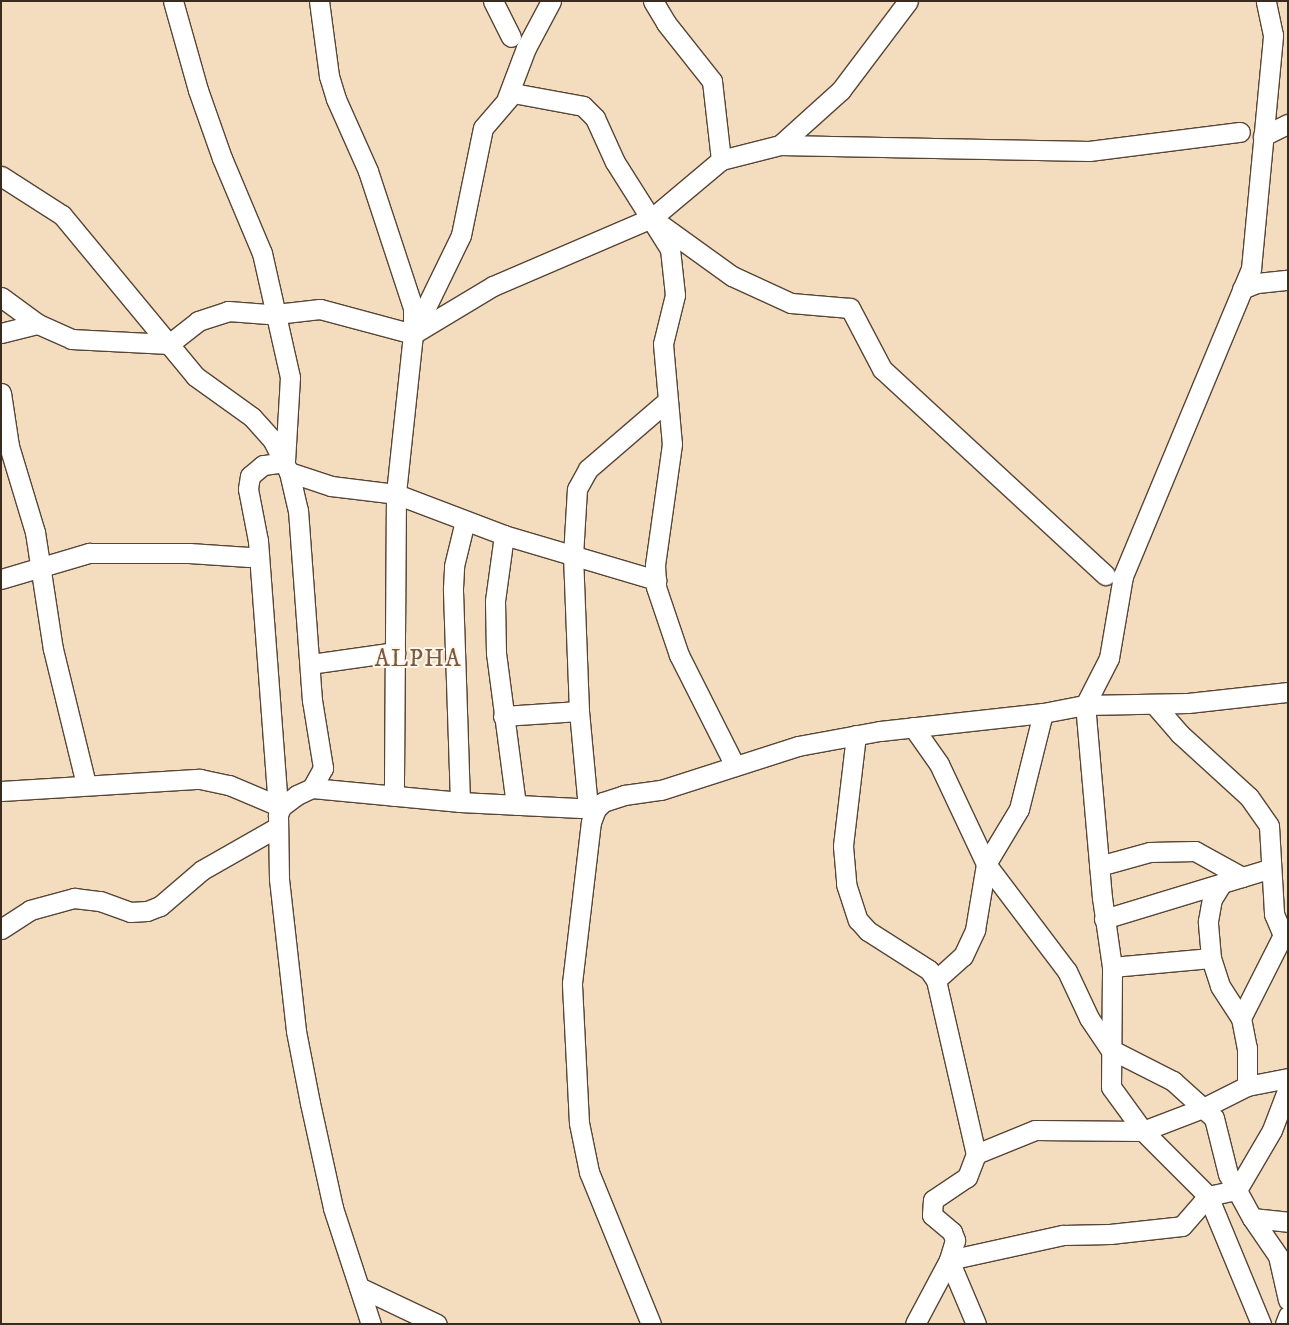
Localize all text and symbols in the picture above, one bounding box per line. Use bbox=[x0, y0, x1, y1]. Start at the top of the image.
district label: ALPHA bbox=[374, 646, 462, 674]

